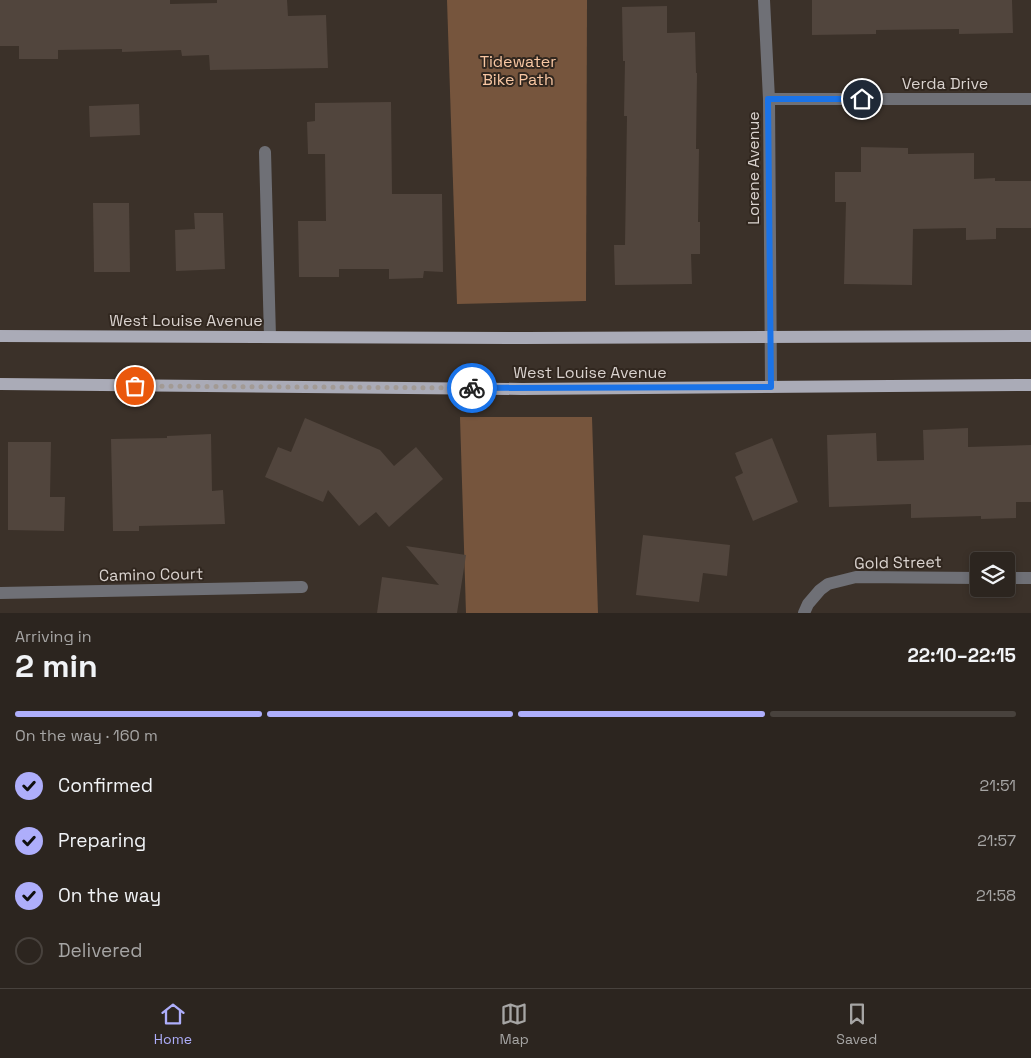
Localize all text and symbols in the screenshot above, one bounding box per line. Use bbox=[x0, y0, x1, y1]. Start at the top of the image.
park label: Tidewater Bike Path bbox=[480, 51, 556, 90]
street label: Verda Drive bbox=[902, 73, 988, 94]
pin bbox=[841, 78, 883, 120]
icon: home bbox=[848, 85, 876, 113]
street label: Lorene Avenue bbox=[743, 111, 764, 225]
street label: West Louise Avenue bbox=[109, 310, 263, 331]
street label: West Louise Avenue bbox=[513, 362, 667, 383]
courier bbox=[447, 363, 497, 413]
pin bbox=[114, 365, 156, 407]
icon: bag bbox=[121, 372, 149, 400]
icon: bike bbox=[458, 374, 486, 402]
street label: Gold Street bbox=[854, 551, 942, 574]
map controls bbox=[970, 552, 1015, 597]
button: layers bbox=[970, 552, 1015, 597]
street label: Camino Court bbox=[99, 563, 203, 586]
text: Arriving in bbox=[15, 626, 92, 647]
text: 22:10–22:15 bbox=[908, 643, 1016, 668]
text: 2 min bbox=[15, 646, 98, 686]
text: On the way · 160 m bbox=[15, 725, 158, 746]
icon: check bbox=[15, 772, 43, 800]
text: Confirmed bbox=[58, 773, 153, 798]
text: 21:51 bbox=[980, 775, 1016, 796]
icon: check bbox=[15, 827, 43, 855]
text: Preparing bbox=[58, 828, 146, 853]
text: 21:57 bbox=[977, 830, 1016, 851]
icon: check bbox=[15, 882, 43, 910]
text: On the way bbox=[58, 883, 161, 908]
text: 21:58 bbox=[976, 885, 1016, 906]
text: Delivered bbox=[58, 938, 143, 963]
tab: Home bbox=[154, 1000, 192, 1048]
tab: Map bbox=[500, 1000, 529, 1048]
tab: Saved bbox=[836, 1000, 877, 1048]

